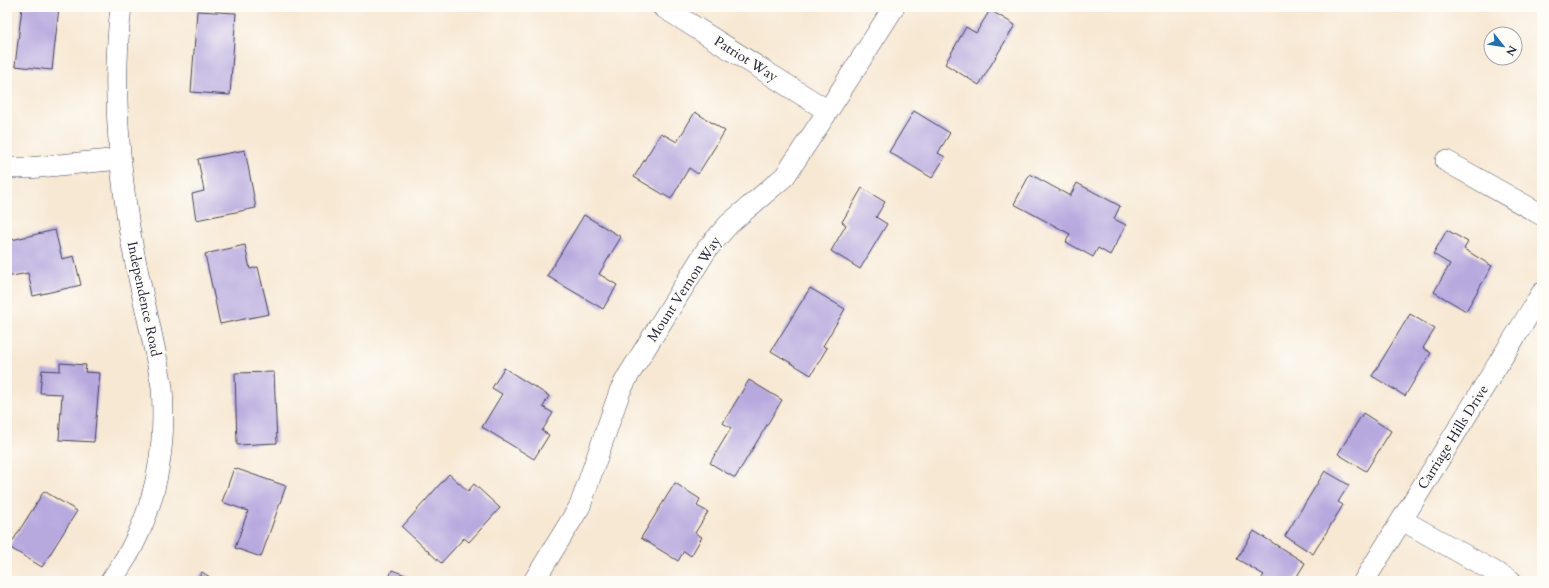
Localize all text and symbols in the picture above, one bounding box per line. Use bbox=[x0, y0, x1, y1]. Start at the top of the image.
north arrow bbox=[1483, 26, 1523, 66]
street label: Patriot Way bbox=[710, 32, 782, 87]
text: N bbox=[1502, 43, 1520, 59]
street label: Mount Vernon Way bbox=[643, 232, 726, 346]
street label: Independence Road bbox=[123, 240, 166, 359]
street label: Carriage Hills Drive bbox=[1413, 381, 1493, 493]

